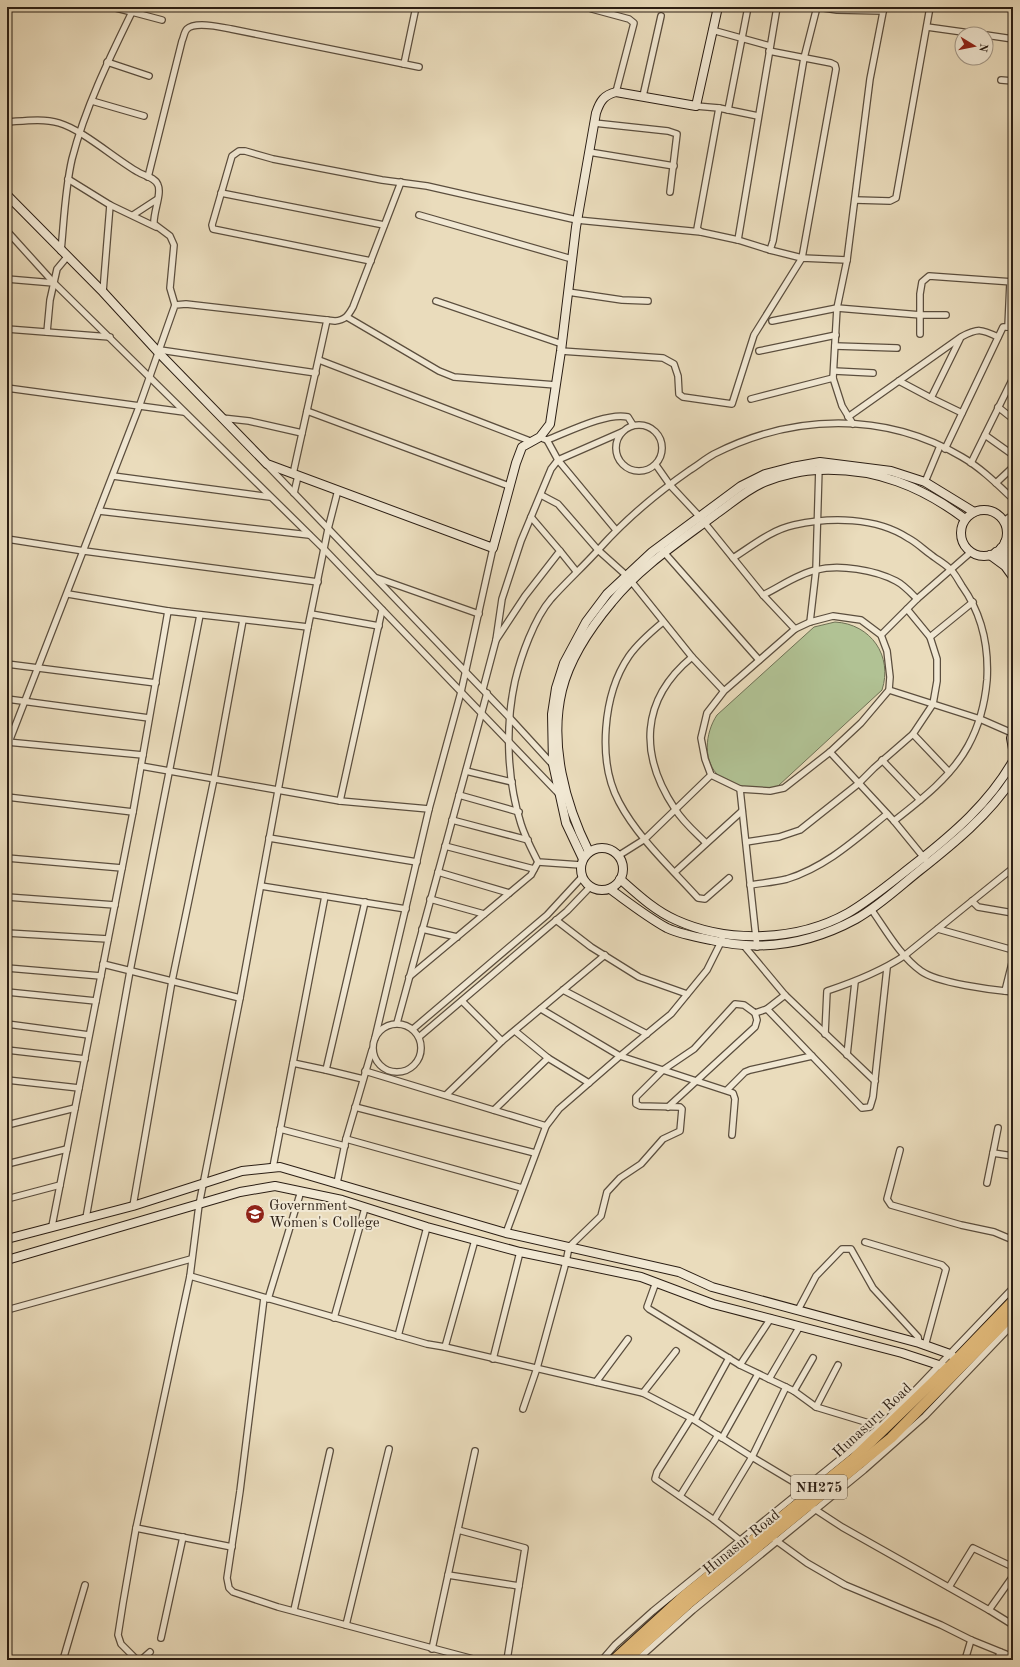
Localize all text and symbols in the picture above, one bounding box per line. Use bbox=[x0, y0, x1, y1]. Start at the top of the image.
north arrow bbox=[954, 26, 994, 66]
text: N bbox=[976, 42, 989, 53]
place label: Government Women's College bbox=[269, 1199, 380, 1231]
school or university icon: Government Women's College bbox=[244, 1203, 266, 1225]
street label: Hunasuru Road bbox=[831, 1381, 915, 1461]
road number: NH275 bbox=[791, 1475, 847, 1499]
street label: Hunasur Road bbox=[701, 1508, 783, 1578]

